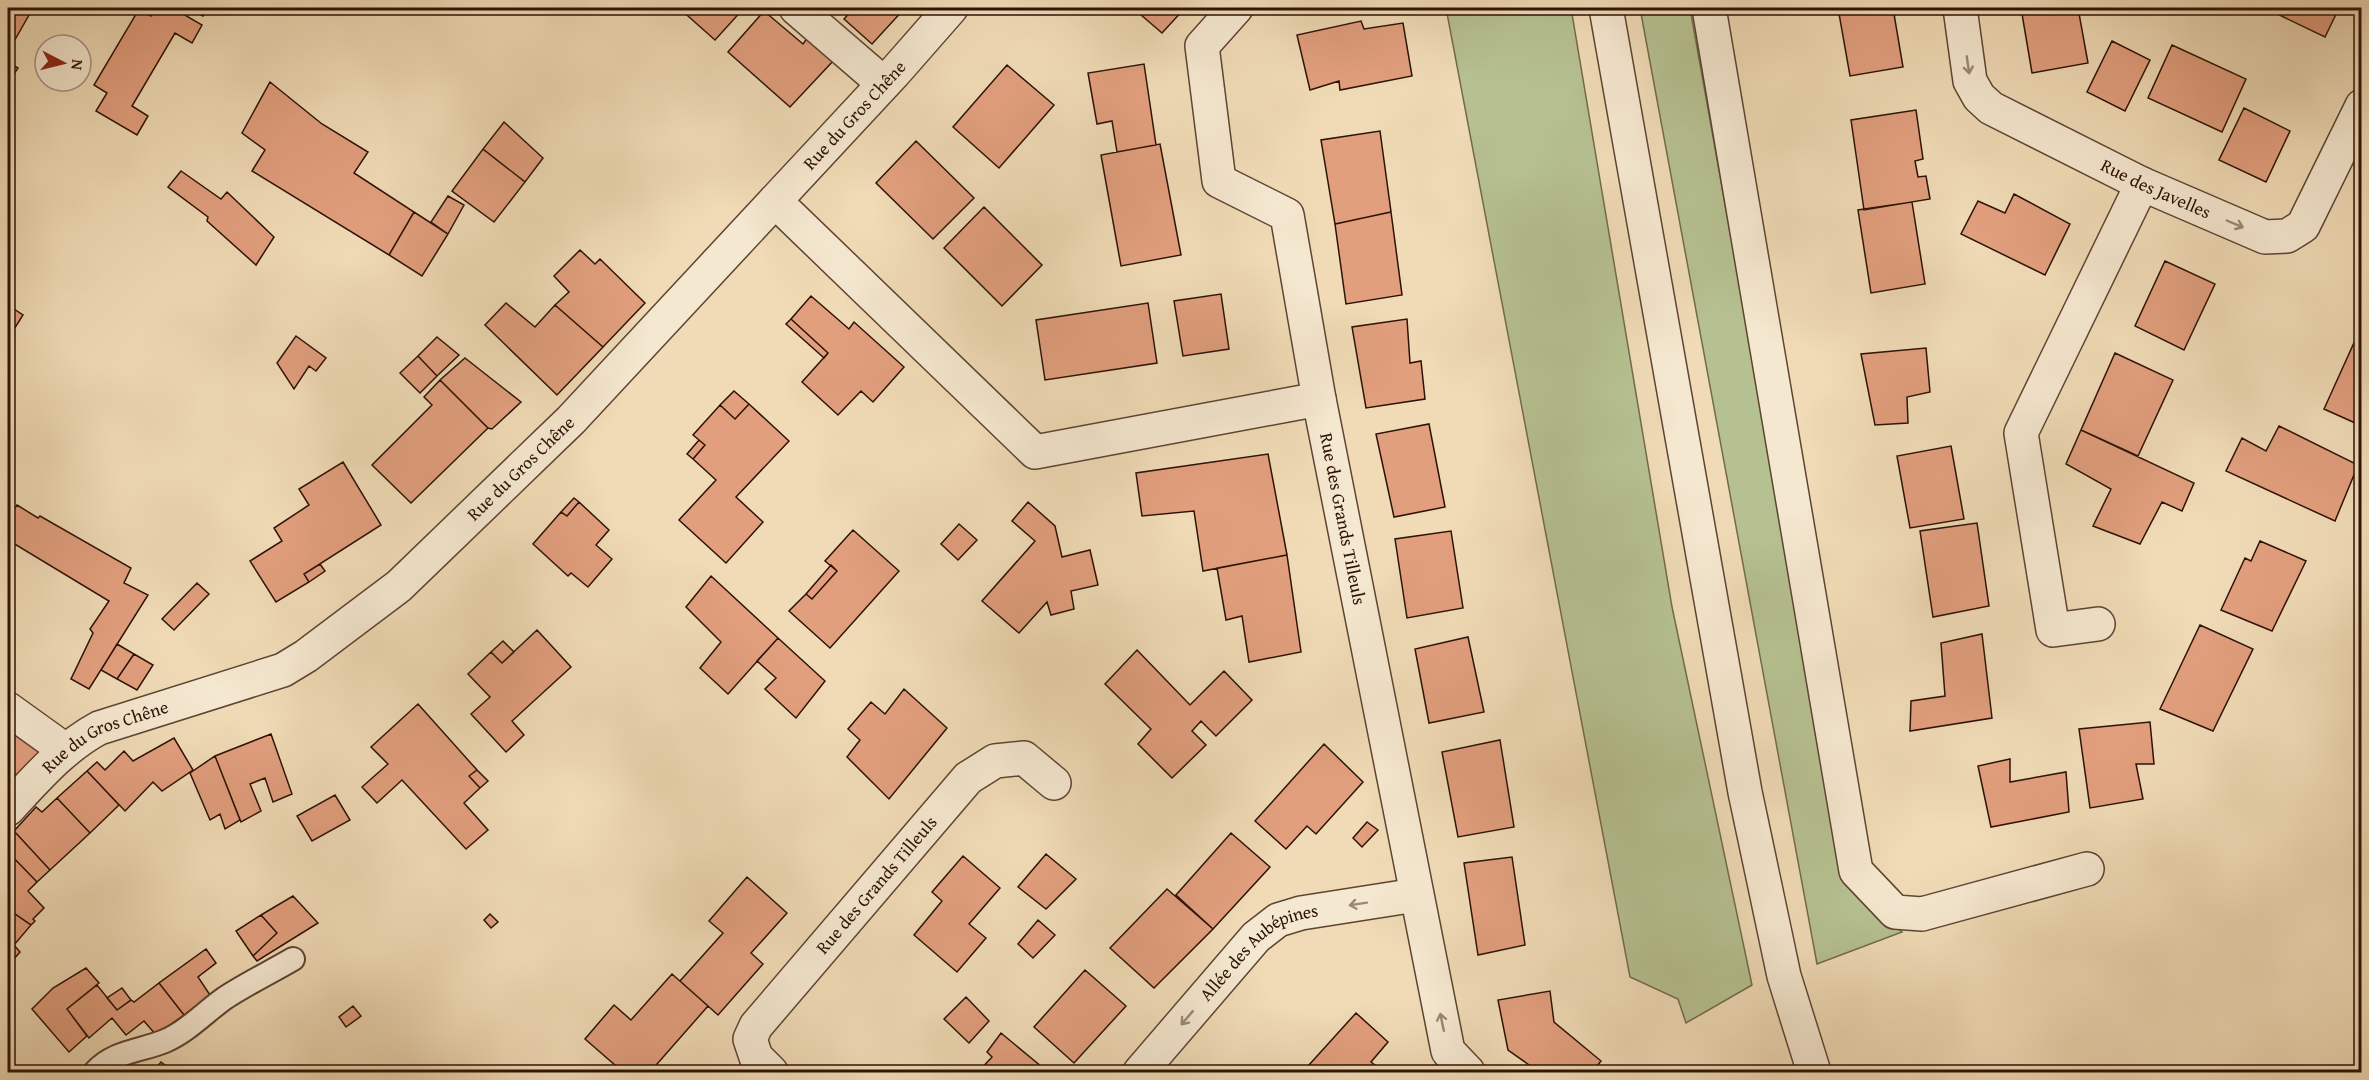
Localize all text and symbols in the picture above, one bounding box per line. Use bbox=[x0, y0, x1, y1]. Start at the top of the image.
north arrow bbox=[33, 33, 93, 93]
street label: Rue du Gros Chêne bbox=[796, 54, 912, 176]
one-way arrow bbox=[1962, 55, 1973, 75]
text: N bbox=[65, 58, 90, 72]
street label: Rue des Javelles bbox=[2096, 151, 2215, 225]
one-way arrow bbox=[2225, 219, 2244, 230]
street label: Rue du Gros Chêne bbox=[460, 409, 581, 527]
street label: Rue des Grands Tilleuls bbox=[1313, 430, 1373, 607]
street label: Rue du Gros Chêne bbox=[35, 693, 172, 779]
street label: Rue des Grands Tilleuls bbox=[809, 810, 943, 960]
street label: Allée des Aubépines bbox=[1193, 897, 1320, 1007]
one-way arrow bbox=[1349, 899, 1368, 910]
one-way arrow bbox=[1180, 1010, 1194, 1025]
one-way arrow bbox=[1436, 1013, 1447, 1032]

